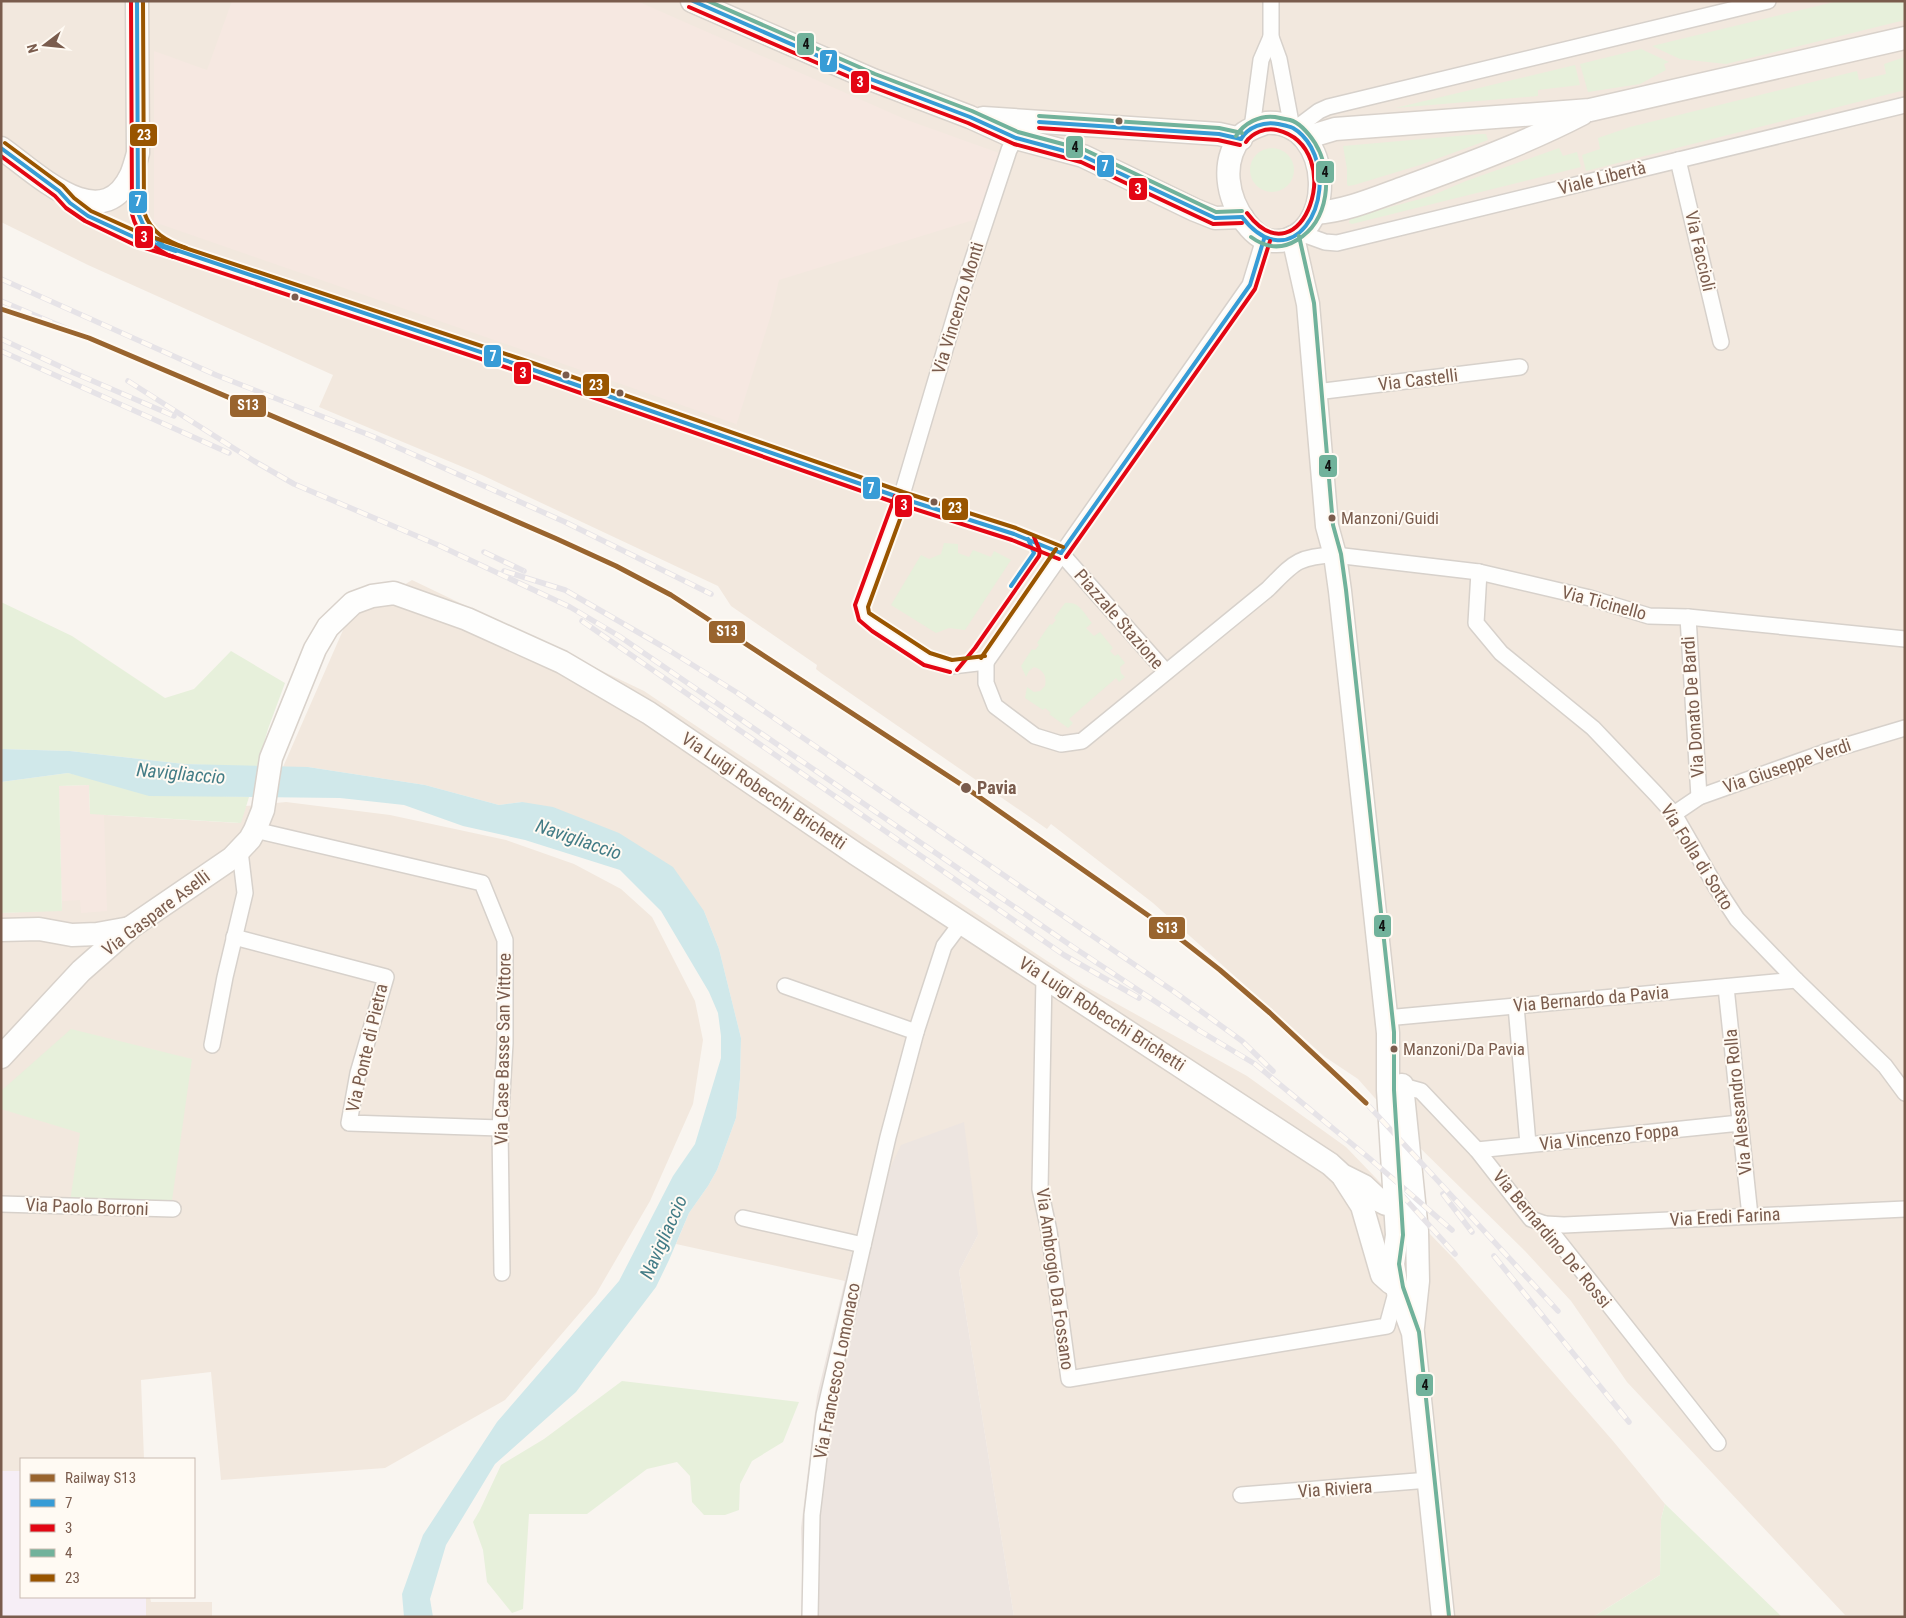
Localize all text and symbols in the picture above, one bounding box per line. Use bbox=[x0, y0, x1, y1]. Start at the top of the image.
north arrow bbox=[20, 20, 70, 70]
line badge: 4 bbox=[796, 32, 815, 56]
text: 4 bbox=[802, 36, 810, 52]
text: N bbox=[24, 42, 41, 55]
line badge: 7 bbox=[819, 49, 838, 73]
text: 7 bbox=[825, 52, 833, 68]
line badge: 3 bbox=[850, 70, 870, 94]
text: 3 bbox=[856, 74, 864, 90]
unlabelled marker bbox=[1114, 116, 1124, 126]
line badge: 23 bbox=[129, 123, 158, 147]
text: 23 bbox=[137, 127, 151, 143]
line badge: 4 bbox=[1065, 135, 1084, 159]
text: 4 bbox=[1071, 139, 1079, 155]
line badge: 7 bbox=[1096, 154, 1115, 178]
street label: Viale Libertà bbox=[1556, 157, 1648, 199]
text: 7 bbox=[1101, 158, 1109, 174]
line badge: 4 bbox=[1315, 160, 1335, 184]
text: 4 bbox=[1321, 164, 1329, 180]
line badge: 3 bbox=[1128, 177, 1148, 201]
text: 3 bbox=[1134, 181, 1142, 197]
line badge: 7 bbox=[128, 190, 148, 214]
text: 7 bbox=[134, 193, 142, 209]
street label: Via Faccioli bbox=[1681, 209, 1720, 293]
line badge: 3 bbox=[134, 225, 154, 249]
text: 3 bbox=[140, 229, 148, 245]
street label: Via Vincenzo Monti bbox=[927, 239, 988, 376]
unlabelled marker bbox=[290, 292, 300, 302]
line badge: 7 bbox=[483, 344, 502, 368]
text: 7 bbox=[489, 348, 497, 364]
line badge: 3 bbox=[513, 361, 532, 385]
street label: Via Castelli bbox=[1377, 364, 1459, 395]
text: 3 bbox=[519, 365, 527, 381]
unlabelled marker bbox=[561, 370, 571, 380]
line badge: 23 bbox=[582, 373, 610, 397]
text: 23 bbox=[589, 377, 603, 393]
unlabelled marker bbox=[615, 388, 625, 398]
line badge: S13 bbox=[229, 394, 267, 418]
text: S13 bbox=[237, 397, 259, 413]
line badge: 4 bbox=[1318, 454, 1338, 478]
text: 4 bbox=[1324, 458, 1332, 474]
line badge: 7 bbox=[862, 476, 881, 500]
text: 7 bbox=[867, 480, 875, 496]
line badge: 3 bbox=[894, 494, 913, 518]
text: 3 bbox=[900, 497, 908, 513]
unlabelled marker bbox=[929, 497, 939, 507]
line badge: 23 bbox=[941, 497, 969, 521]
text: 23 bbox=[948, 500, 962, 516]
place label: Manzoni/Guidi bbox=[1341, 508, 1439, 528]
marker: Manzoni/Guidi bbox=[1327, 513, 1337, 523]
street label: Piazzale Stazione bbox=[1070, 564, 1168, 673]
street label: Via Ticinello bbox=[1559, 581, 1649, 624]
line badge: S13 bbox=[708, 620, 746, 644]
text: S13 bbox=[716, 623, 738, 639]
street label: Via Donato De Bardi bbox=[1677, 636, 1708, 778]
street label: Via Luigi Robecchi Brichetti bbox=[678, 728, 851, 854]
street label: Via Giuseppe Verdi bbox=[1720, 734, 1854, 797]
water label: Navigliaccio bbox=[136, 758, 226, 789]
place label: Pavia bbox=[977, 777, 1017, 798]
marker: Pavia bbox=[959, 781, 973, 795]
street label: Via Folla di Sotto bbox=[1657, 800, 1738, 913]
water label: Navigliaccio bbox=[533, 814, 625, 865]
street label: Via Gaspare Aselli bbox=[98, 865, 214, 960]
line badge: 4 bbox=[1373, 914, 1392, 938]
line badge: S13 bbox=[1148, 916, 1186, 940]
text: 4 bbox=[1378, 918, 1386, 934]
text: S13 bbox=[1156, 920, 1178, 936]
street label: Via Luigi Robecchi Brichetti bbox=[1015, 952, 1189, 1075]
street label: Via Case Basse San Vittore bbox=[490, 953, 515, 1145]
street label: Via Bernardo da Pavia bbox=[1512, 981, 1670, 1016]
street label: Via Ponte di Pietra bbox=[342, 982, 392, 1114]
street label: Via Alessandro Rolla bbox=[1719, 1028, 1756, 1176]
place label: Manzoni/Da Pavia bbox=[1403, 1039, 1525, 1059]
marker: Manzoni/Da Pavia bbox=[1389, 1044, 1399, 1054]
street label: Via Vincenzo Foppa bbox=[1538, 1119, 1680, 1154]
street label: Via Bernardino De' Rossi bbox=[1489, 1166, 1616, 1312]
street label: Via Ambrogio Da Fossano bbox=[1032, 1187, 1079, 1371]
water label: Navigliaccio bbox=[635, 1192, 692, 1283]
street label: Via Paolo Borroni bbox=[25, 1194, 149, 1219]
street label: Via Eredi Farina bbox=[1669, 1203, 1781, 1230]
street label: Via Francesco Lomonaco bbox=[809, 1281, 864, 1461]
line badge: 4 bbox=[1415, 1373, 1434, 1397]
text: 4 bbox=[1421, 1377, 1429, 1393]
legend bbox=[20, 1458, 195, 1598]
text: Railway S13 bbox=[65, 1469, 136, 1487]
street label: Via Riviera bbox=[1297, 1475, 1373, 1502]
text: 7 bbox=[65, 1494, 72, 1512]
text: 3 bbox=[65, 1519, 72, 1537]
text: 4 bbox=[65, 1544, 72, 1562]
text: 23 bbox=[65, 1569, 80, 1587]

